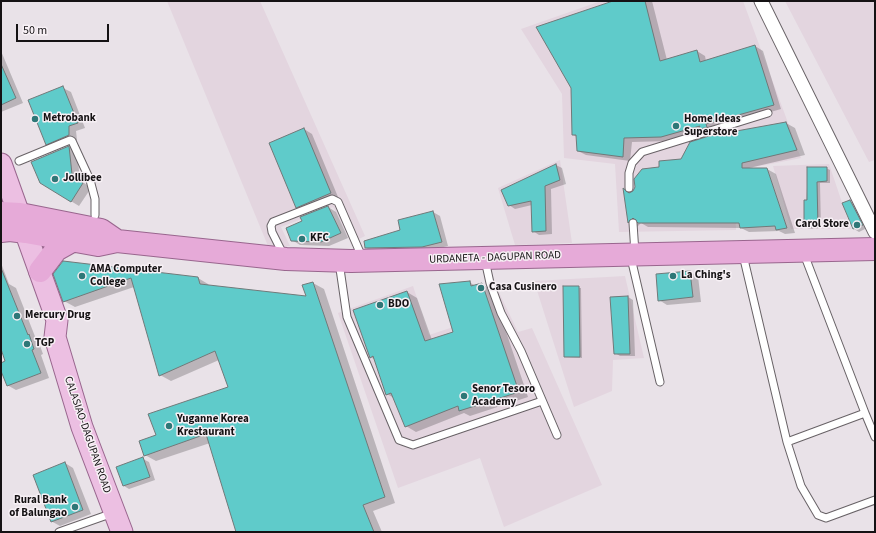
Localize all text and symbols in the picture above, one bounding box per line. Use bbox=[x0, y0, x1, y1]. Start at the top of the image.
scale bar bbox=[18, 16, 111, 42]
text: 50 m bbox=[23, 22, 47, 39]
place label: Metrobank bbox=[43, 112, 96, 126]
place label: Home Ideas Superstore bbox=[684, 113, 741, 139]
marker: Metrobank bbox=[30, 114, 40, 124]
marker: Home Ideas Superstore bbox=[671, 121, 681, 131]
place label: Jollibee bbox=[63, 172, 102, 186]
marker: Jollibee bbox=[50, 174, 60, 184]
place label: Carol Store bbox=[795, 218, 849, 232]
marker: Carol Store bbox=[852, 220, 862, 230]
place label: KFC bbox=[310, 232, 329, 246]
marker: KFC bbox=[297, 234, 307, 244]
street label: URDANETA - DAGUPAN ROAD bbox=[429, 249, 561, 267]
place label: AMA Computer College bbox=[90, 263, 162, 289]
place label: La Ching's bbox=[681, 269, 731, 283]
marker: AMA Computer College bbox=[77, 271, 87, 281]
marker: La Ching's bbox=[668, 271, 678, 281]
place label: Casa Cusinero bbox=[489, 281, 557, 295]
marker: Casa Cusinero bbox=[476, 283, 486, 293]
place label: BDO bbox=[388, 298, 409, 312]
marker: BDO bbox=[375, 300, 385, 310]
place label: Mercury Drug bbox=[25, 309, 91, 323]
marker: Mercury Drug bbox=[12, 311, 22, 321]
place label: TGP bbox=[35, 337, 54, 351]
marker: TGP bbox=[22, 339, 32, 349]
street label: CALASIAO-DAGUPAN ROAD bbox=[61, 375, 113, 495]
place label: Senor Tesoro Academy bbox=[472, 383, 535, 409]
marker: Senor Tesoro Academy bbox=[459, 391, 469, 401]
place label: Yuganne Korea Krestaurant bbox=[177, 413, 249, 439]
marker: Yuganne Korea Krestaurant bbox=[164, 421, 174, 431]
place label: Rural Bank of Balungao bbox=[9, 494, 67, 520]
marker: Rural Bank of Balungao bbox=[70, 502, 80, 512]

